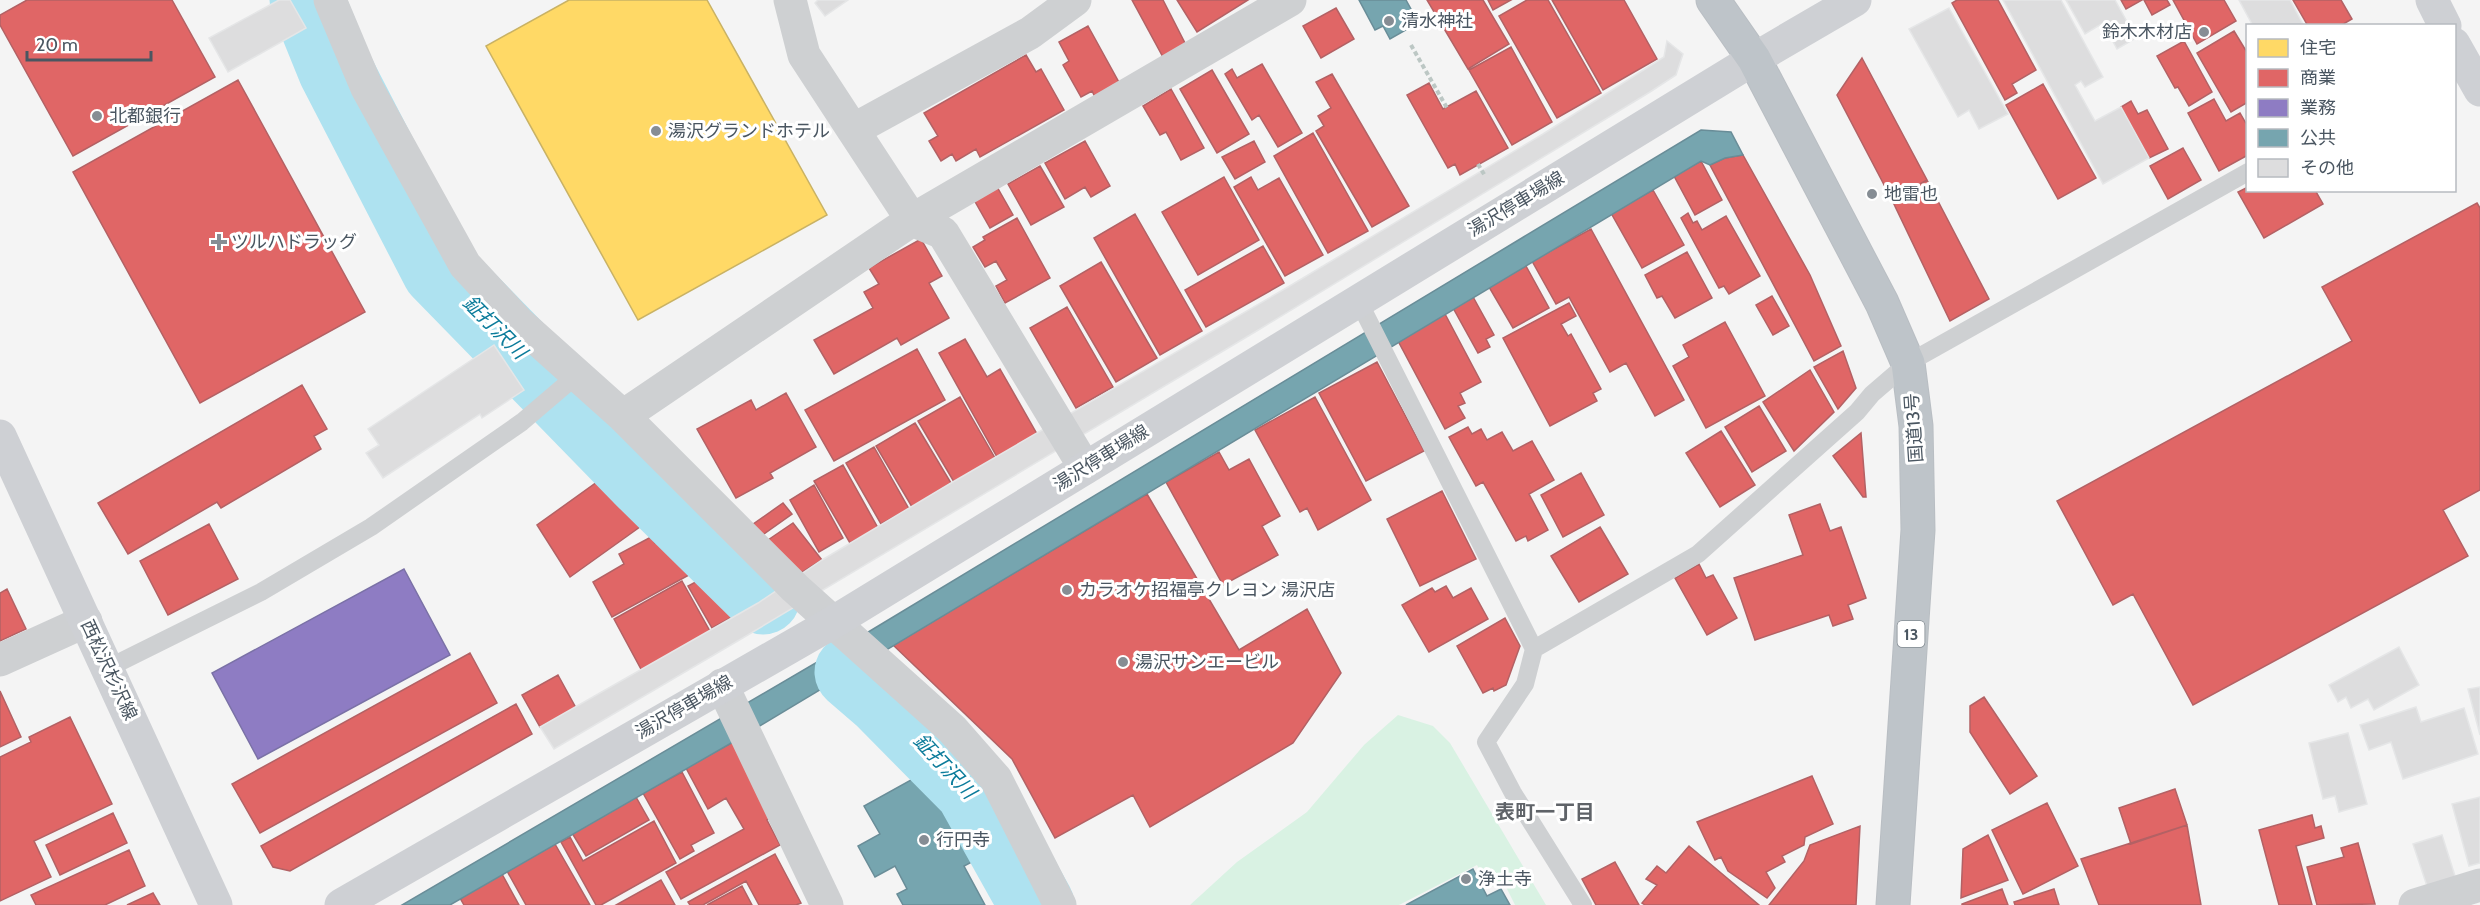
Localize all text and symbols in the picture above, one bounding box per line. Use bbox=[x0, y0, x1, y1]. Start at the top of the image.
place label: 清水神社 bbox=[1401, 10, 1473, 32]
marker: 清水神社 bbox=[1382, 14, 1396, 28]
place label: 鈴木木材店 bbox=[2102, 21, 2192, 43]
scale bar bbox=[27, 24, 152, 62]
legend bbox=[2246, 24, 2456, 192]
marker: 鈴木木材店 bbox=[2197, 25, 2211, 39]
text: 20 m bbox=[36, 34, 78, 56]
text: 住宅 bbox=[2300, 37, 2336, 59]
text: 商業 bbox=[2300, 67, 2336, 89]
text: 業務 bbox=[2300, 97, 2336, 119]
place label: 北都銀行 bbox=[109, 105, 181, 127]
marker: 北都銀行 bbox=[90, 109, 104, 123]
place label: 湯沢グランドホテル bbox=[668, 120, 830, 142]
marker: 湯沢グランドホテル bbox=[649, 124, 663, 138]
text: 公共 bbox=[2300, 127, 2336, 149]
text: その他 bbox=[2300, 157, 2354, 179]
street label: 湯沢停車場線 bbox=[1464, 167, 1568, 241]
place label: 地雷也 bbox=[1884, 183, 1938, 205]
marker: 地雷也 bbox=[1865, 187, 1879, 201]
place label: ツルハドラッグ bbox=[231, 231, 357, 253]
marker: ツルハドラッグ bbox=[212, 235, 226, 249]
water label: 鉦打沢川 bbox=[458, 290, 533, 365]
street label: 国道13号 bbox=[1901, 393, 1927, 463]
street label: 湯沢停車場線 bbox=[1049, 420, 1153, 496]
place label: カラオケ招福亭クレヨン 湯沢店 bbox=[1079, 579, 1335, 601]
marker: カラオケ招福亭クレヨン 湯沢店 bbox=[1060, 583, 1074, 597]
street label: 西松沢杉沢線 bbox=[76, 616, 142, 724]
road number: 13 bbox=[1898, 621, 1924, 647]
place label: 湯沢サンエービル bbox=[1135, 651, 1279, 673]
marker: 湯沢サンエービル bbox=[1116, 655, 1130, 669]
street label: 湯沢停車場線 bbox=[632, 670, 736, 744]
water label: 鉦打沢川 bbox=[909, 729, 982, 805]
district label: 表町一丁目 bbox=[1495, 800, 1595, 824]
place label: 行円寺 bbox=[936, 829, 990, 851]
marker: 行円寺 bbox=[917, 833, 931, 847]
place label: 浄土寺 bbox=[1478, 868, 1532, 890]
marker: 浄土寺 bbox=[1459, 872, 1473, 886]

